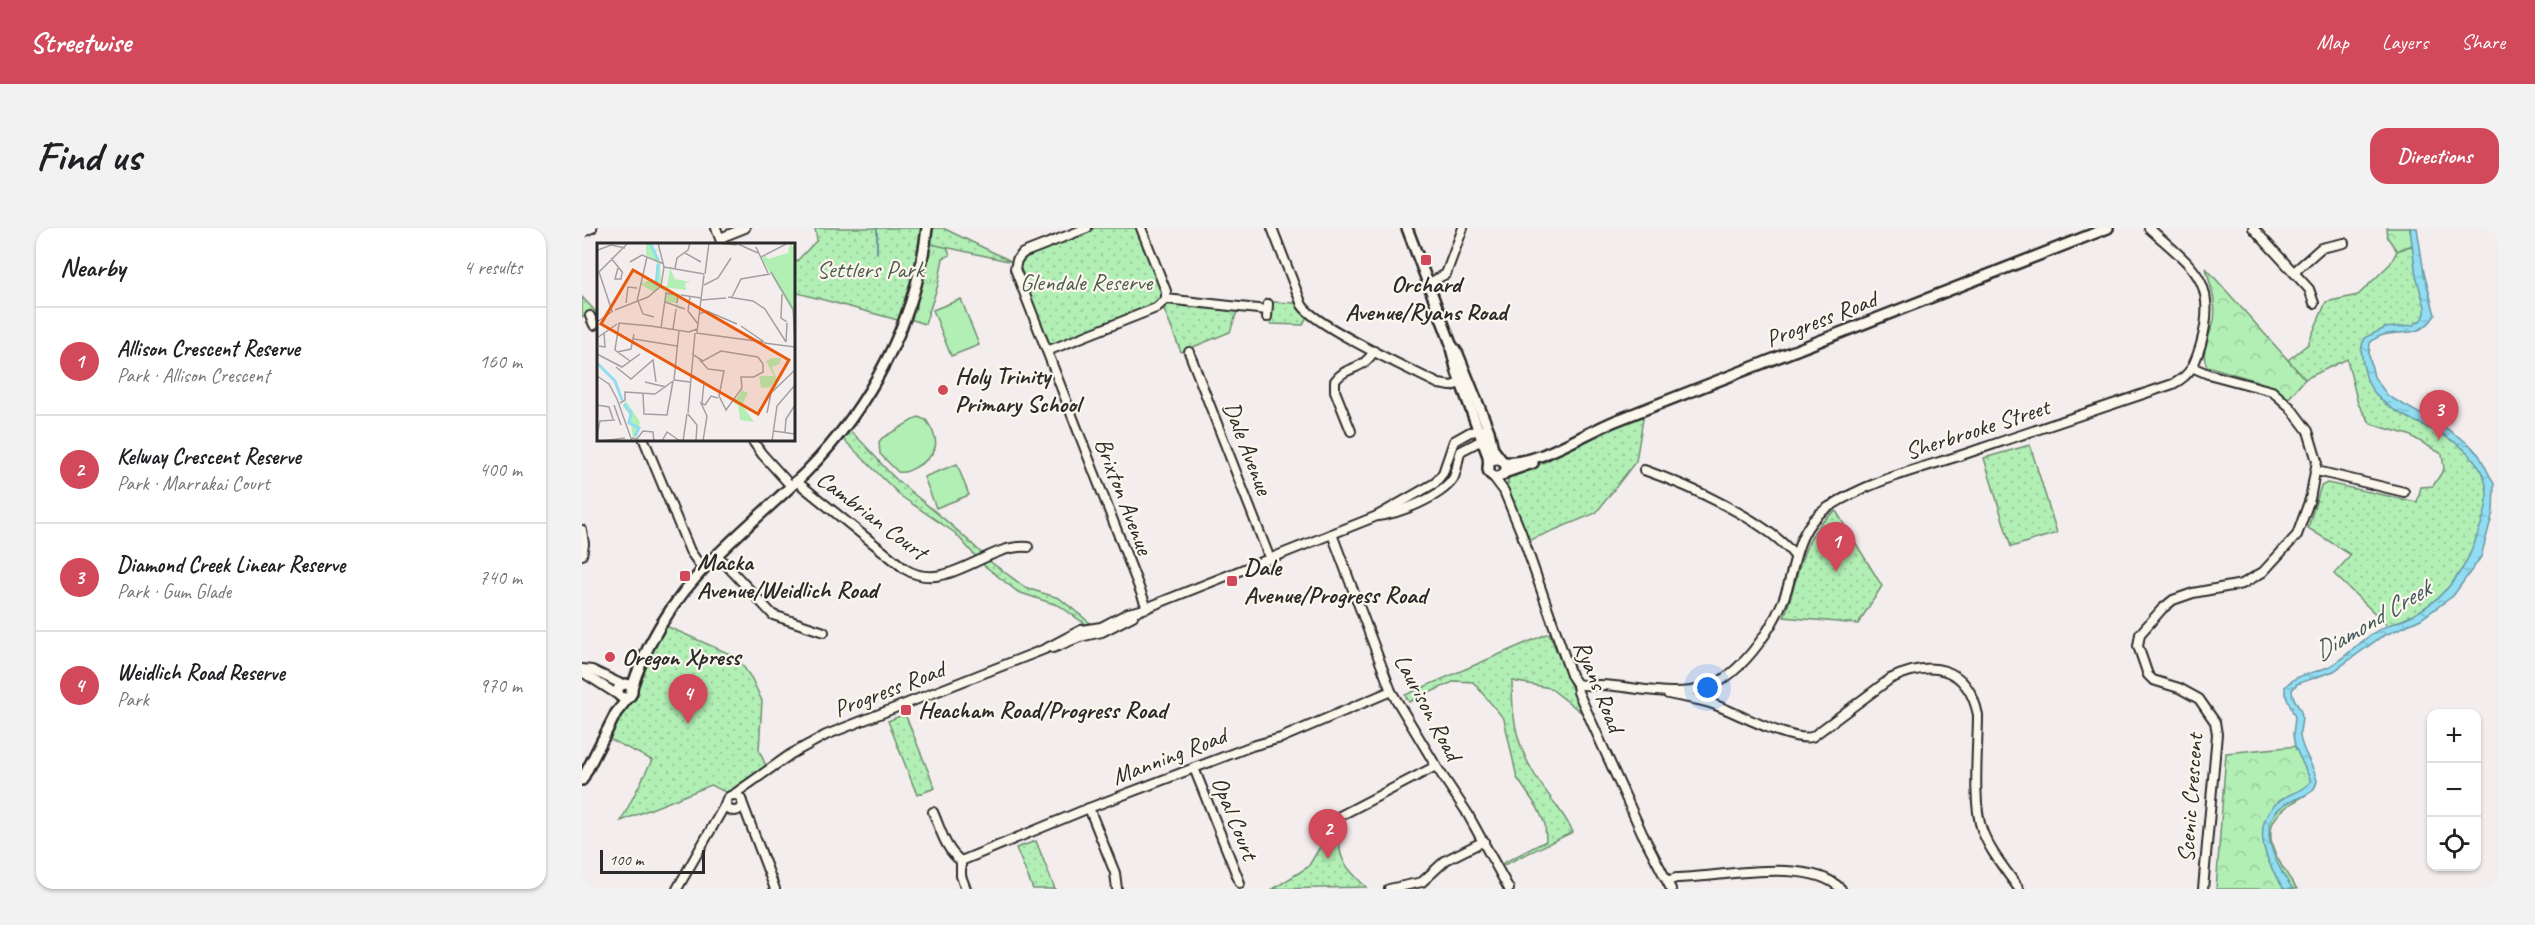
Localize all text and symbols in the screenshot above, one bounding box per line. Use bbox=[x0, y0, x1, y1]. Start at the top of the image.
text: Streetwise bbox=[30, 25, 131, 60]
text: Map bbox=[2316, 29, 2349, 55]
text: Layers bbox=[2382, 29, 2428, 55]
text: Share bbox=[2461, 29, 2505, 55]
button: Directions bbox=[2370, 128, 2499, 184]
text: Find us bbox=[36, 130, 141, 183]
inset map bbox=[597, 243, 795, 441]
text: Nearby bbox=[60, 251, 125, 284]
marker: Orchard Avenue/Ryans Road bbox=[1419, 253, 1433, 267]
park label: Settlers Park bbox=[817, 254, 926, 284]
text: 4 results bbox=[463, 255, 522, 280]
park label: Glendale Reserve bbox=[1020, 267, 1154, 297]
place label: Orchard Avenue/Ryans Road bbox=[1345, 269, 1511, 327]
street label: Progress Road bbox=[1761, 283, 1884, 354]
text: Allison Crescent Reserve bbox=[117, 335, 300, 363]
text: 1 bbox=[75, 349, 84, 374]
text: 160 m bbox=[479, 349, 522, 374]
place label: Holy Trinity Primary School bbox=[955, 361, 1085, 419]
text: Park · Allison Crescent bbox=[117, 363, 270, 388]
marker: Holy Trinity Primary School bbox=[936, 383, 950, 397]
pin: 3 bbox=[2420, 390, 2458, 440]
street label: Sherbrooke Street bbox=[1901, 391, 2055, 466]
street label: Dale Avenue bbox=[1217, 397, 1280, 501]
street label: Brixton Avenue bbox=[1088, 434, 1161, 560]
text: Kelway Crescent Reserve bbox=[117, 443, 301, 471]
text: 2 bbox=[75, 457, 84, 482]
text: 400 m bbox=[479, 457, 522, 482]
street label: Cambrian Court bbox=[811, 464, 936, 568]
text: Park · Marrakai Court bbox=[117, 471, 270, 496]
pin: 1 bbox=[1816, 522, 1856, 572]
place label: Macka Avenue/Weidlich Road bbox=[697, 547, 881, 605]
text: Diamond Creek Linear Reserve bbox=[117, 551, 345, 579]
place label: Dale Avenue/Progress Road bbox=[1244, 552, 1431, 610]
text: 3 bbox=[75, 565, 84, 590]
text: 740 m bbox=[479, 565, 522, 590]
marker: Macka Avenue/Weidlich Road bbox=[678, 569, 692, 583]
water label: Diamond Creek bbox=[2307, 570, 2440, 668]
marker: Dale Avenue/Progress Road bbox=[1225, 574, 1239, 588]
text: Park · Gum Glade bbox=[117, 579, 231, 604]
street label: Ryans Road bbox=[1567, 636, 1632, 739]
place label: Oregon Xpress bbox=[622, 642, 743, 672]
street label: Laurison Road bbox=[1387, 649, 1470, 769]
marker: Oregon Xpress bbox=[603, 650, 617, 664]
street label: Progress Road bbox=[829, 653, 952, 724]
text: Weidlich Road Reserve bbox=[117, 659, 285, 687]
text: 4 bbox=[75, 673, 84, 698]
text: 970 m bbox=[479, 673, 522, 698]
your location bbox=[1693, 673, 1722, 702]
pin: 4 bbox=[668, 674, 708, 724]
text: Park bbox=[117, 687, 149, 712]
place label: Heacham Road/Progress Road bbox=[918, 695, 1171, 725]
marker: Heacham Road/Progress Road bbox=[899, 703, 913, 717]
map controls bbox=[2427, 709, 2481, 871]
button: + bbox=[2427, 709, 2481, 763]
street label: Manning Road bbox=[1108, 719, 1234, 792]
street label: Scenic Crescent bbox=[2171, 731, 2210, 863]
button: − bbox=[2427, 763, 2481, 817]
street label: Opal Court bbox=[1205, 772, 1266, 866]
pin: 2 bbox=[1308, 810, 1348, 859]
button: locate bbox=[2427, 817, 2481, 871]
scale bar bbox=[600, 847, 705, 874]
text: 100 m bbox=[609, 850, 643, 870]

